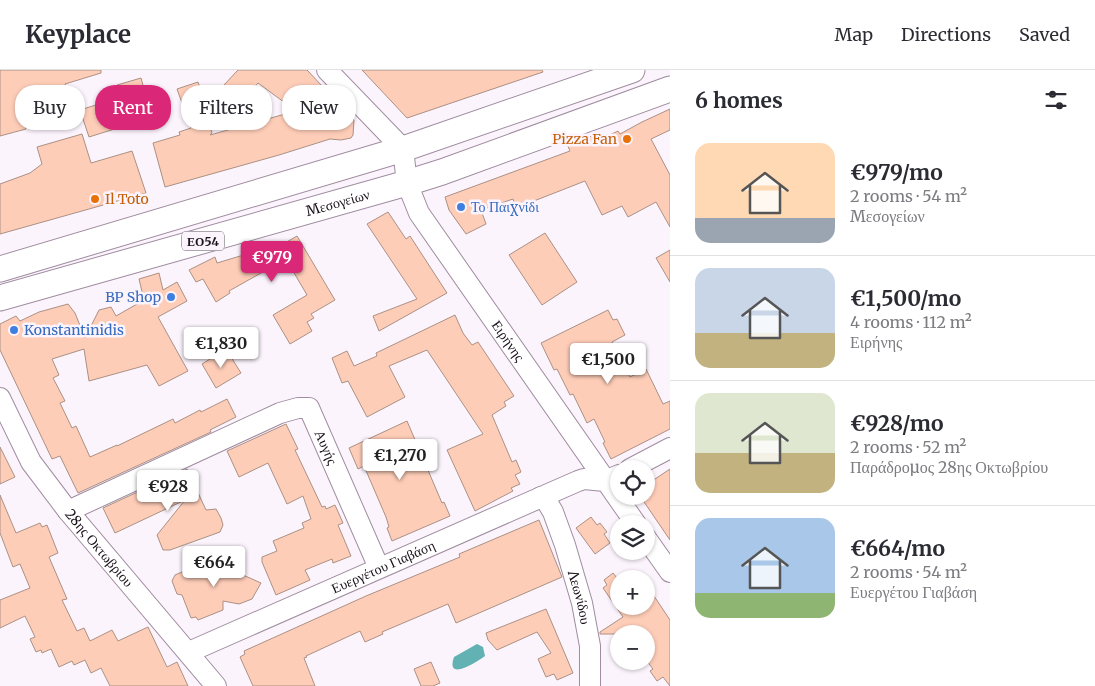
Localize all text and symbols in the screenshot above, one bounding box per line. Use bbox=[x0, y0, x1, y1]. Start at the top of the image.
text: Keyplace bbox=[25, 19, 131, 50]
text: Map bbox=[835, 23, 873, 46]
text: Directions bbox=[901, 23, 991, 46]
text: Saved bbox=[1019, 23, 1070, 46]
chip: Buy bbox=[15, 85, 85, 130]
chip: Rent bbox=[95, 85, 171, 130]
chip: Filters bbox=[181, 85, 272, 130]
chip: New bbox=[282, 85, 356, 130]
icon: filters bbox=[1042, 86, 1070, 114]
text: 6 homes bbox=[695, 87, 783, 114]
place label: Pizza Fan bbox=[552, 130, 617, 148]
marker: Pizza Fan bbox=[621, 133, 633, 145]
text: €979/mo bbox=[850, 159, 943, 186]
icon: home bbox=[735, 163, 795, 223]
street label: Μεσογείων bbox=[304, 185, 372, 220]
text: 2 rooms · 54 m² bbox=[850, 186, 967, 206]
place label: Il Toto bbox=[105, 190, 149, 208]
marker: Il Toto bbox=[89, 193, 101, 205]
place label: Το Παιχνίδι bbox=[471, 198, 539, 216]
marker: Το Παιχνίδι bbox=[455, 201, 467, 213]
text: Μεσογείων bbox=[850, 206, 925, 226]
road number: ΕΟ54 bbox=[182, 232, 224, 250]
pin: €979 bbox=[242, 240, 302, 283]
text: €979 bbox=[252, 247, 292, 267]
text: €1,500/mo bbox=[850, 285, 961, 312]
place label: BP Shop bbox=[105, 288, 161, 306]
icon: home bbox=[735, 288, 795, 348]
marker: BP Shop bbox=[165, 291, 177, 303]
text: 4 rooms · 112 m² bbox=[850, 312, 972, 332]
street label: Ειρήνης bbox=[488, 317, 529, 365]
place label: Konstantinidis bbox=[24, 321, 124, 339]
marker: Konstantinidis bbox=[8, 324, 20, 336]
pin: €1,830 bbox=[180, 326, 262, 369]
text: Ειρήνης bbox=[850, 332, 902, 352]
text: €1,830 bbox=[195, 333, 247, 353]
pin: €1,500 bbox=[567, 342, 649, 385]
text: €1,500 bbox=[581, 349, 635, 369]
text: €928/mo bbox=[850, 410, 943, 437]
icon: home bbox=[735, 413, 795, 473]
street label: Αυγής bbox=[311, 427, 342, 468]
text: 2 rooms · 52 m² bbox=[850, 437, 966, 457]
pin: €1,270 bbox=[359, 438, 441, 481]
text: €1,270 bbox=[373, 445, 427, 465]
text: Παράδρομος 28ης Οκτωβρίου bbox=[850, 457, 1048, 477]
map controls bbox=[610, 460, 655, 670]
button: locate bbox=[610, 460, 655, 505]
pin: €928 bbox=[138, 470, 198, 512]
text: €928 bbox=[148, 476, 188, 496]
street label: 28ης Οκτωβρίου bbox=[61, 505, 137, 591]
button: layers bbox=[610, 515, 655, 560]
text: €664/mo bbox=[850, 535, 945, 562]
street label: Ευεργέτου Γιαβάση bbox=[328, 536, 438, 597]
icon: home bbox=[735, 538, 795, 598]
pin: €664 bbox=[184, 546, 244, 588]
text: €664 bbox=[193, 552, 235, 572]
text: 2 rooms · 54 m² bbox=[850, 562, 967, 582]
street label: Λεωνίδου bbox=[564, 567, 595, 626]
button: + bbox=[610, 570, 655, 615]
text: Ευεργέτου Γιαβάση bbox=[850, 582, 977, 602]
button: − bbox=[610, 625, 655, 670]

